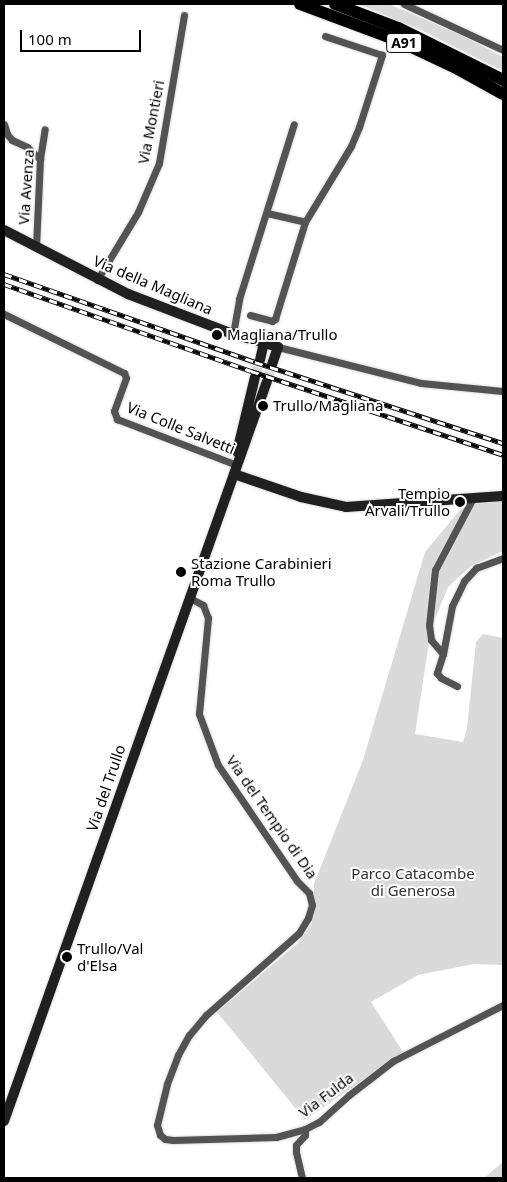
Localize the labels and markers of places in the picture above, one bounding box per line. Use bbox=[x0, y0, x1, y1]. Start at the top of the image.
place label: Magliana/Trullo bbox=[227, 326, 338, 344]
marker: Magliana/Trullo bbox=[211, 329, 223, 341]
place label: Trullo/Magliana bbox=[273, 397, 384, 415]
marker: Trullo/Magliana bbox=[257, 400, 269, 412]
place label: Tempio Arvali/Trullo bbox=[365, 484, 450, 519]
marker: Tempio Arvali/Trullo bbox=[454, 496, 466, 508]
place label: Stazione Carabinieri Roma Trullo bbox=[191, 554, 332, 589]
marker: Stazione Carabinieri Roma Trullo bbox=[175, 566, 187, 578]
place label: Trullo/Val d'Elsa bbox=[77, 939, 143, 974]
marker: Trullo/Val d'Elsa bbox=[61, 951, 73, 963]

